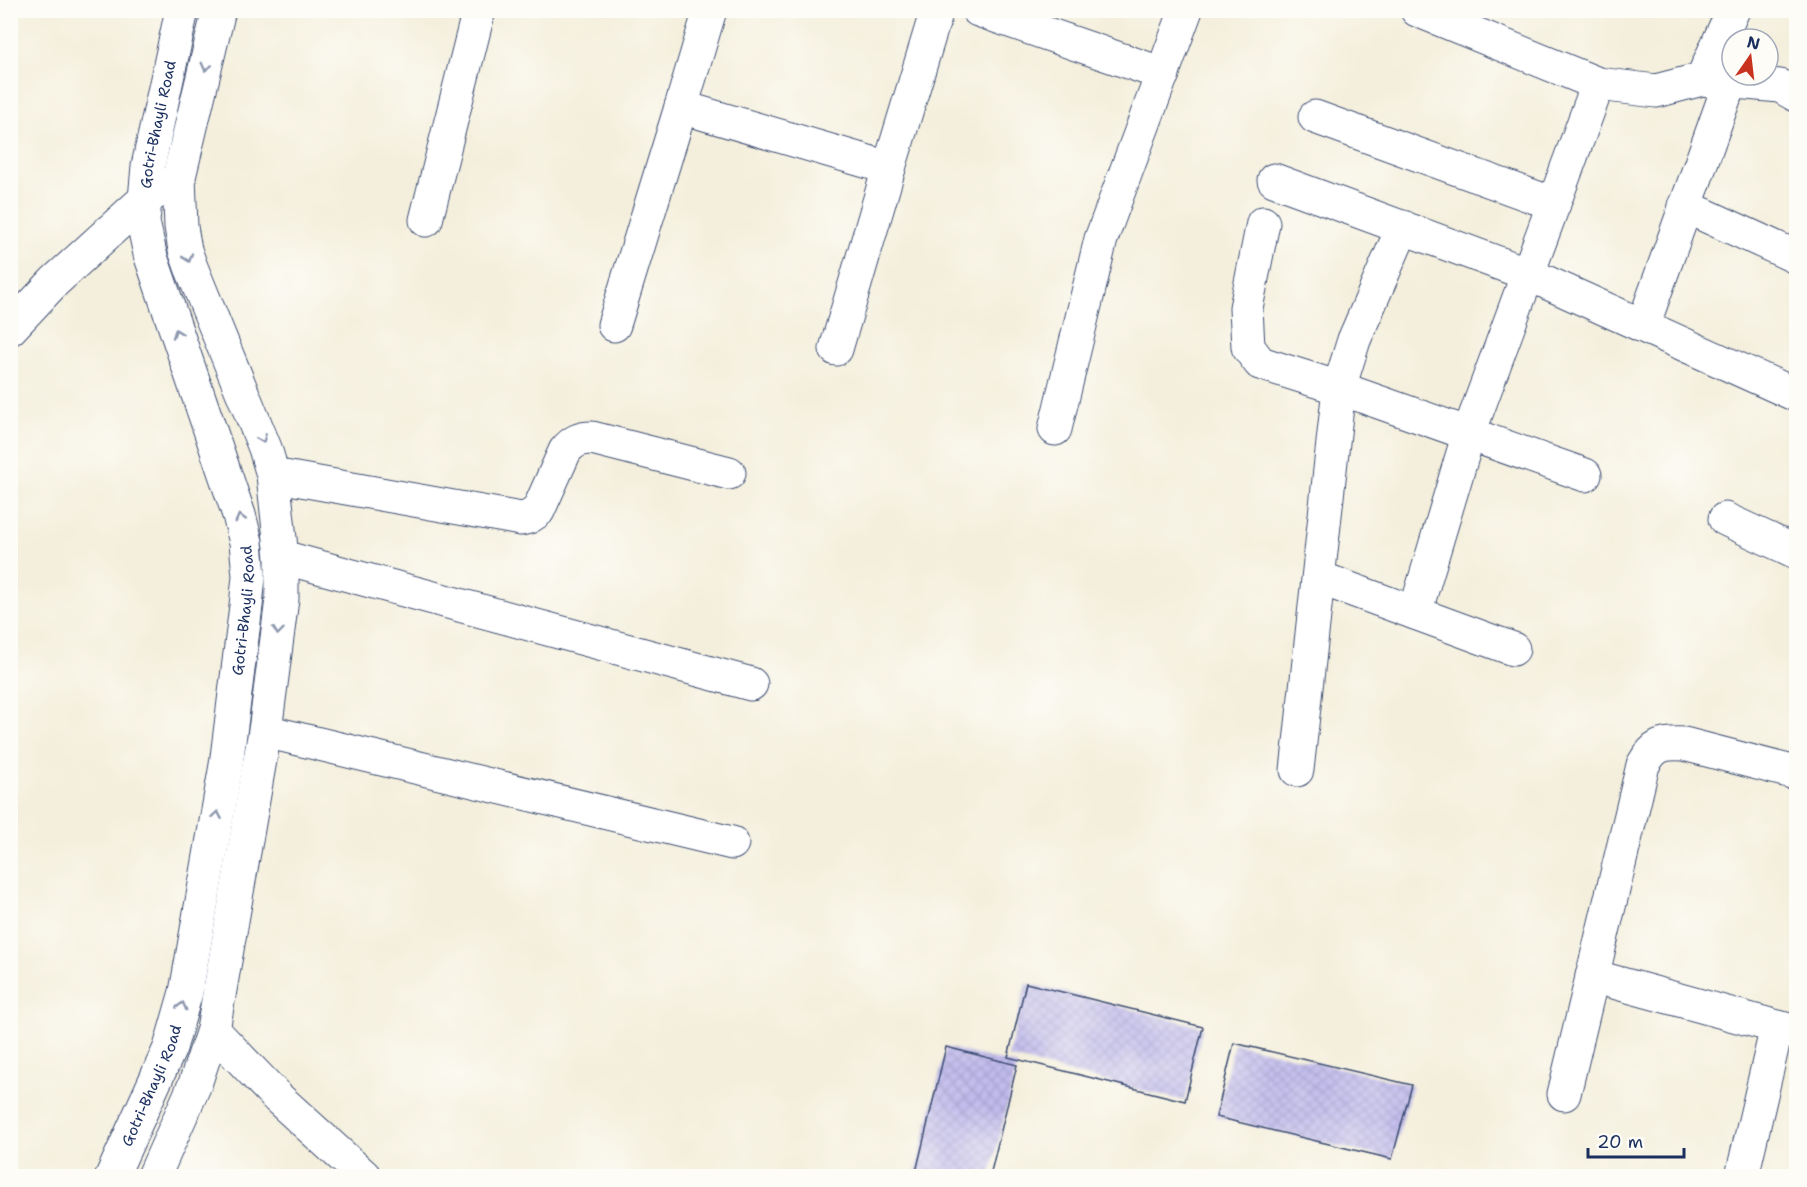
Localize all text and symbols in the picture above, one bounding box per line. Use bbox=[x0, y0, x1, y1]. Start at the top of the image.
north arrow bbox=[1720, 27, 1780, 87]
text: N bbox=[1745, 31, 1762, 55]
street label: Gotri-Bhayli Road bbox=[136, 58, 181, 190]
one-way arrow bbox=[200, 62, 213, 72]
one-way arrow bbox=[180, 252, 193, 263]
one-way arrow bbox=[172, 328, 185, 339]
one-way arrow bbox=[254, 433, 267, 443]
one-way arrow bbox=[235, 513, 247, 524]
street label: Gotri-Bhayli Road bbox=[227, 544, 259, 677]
one-way arrow bbox=[272, 626, 284, 636]
one-way arrow bbox=[211, 810, 223, 819]
one-way arrow bbox=[175, 1002, 187, 1012]
street label: Gotri-Bhayli Road bbox=[117, 1022, 186, 1149]
scale bar bbox=[1588, 1121, 1684, 1159]
text: 20 m bbox=[1597, 1130, 1643, 1154]

